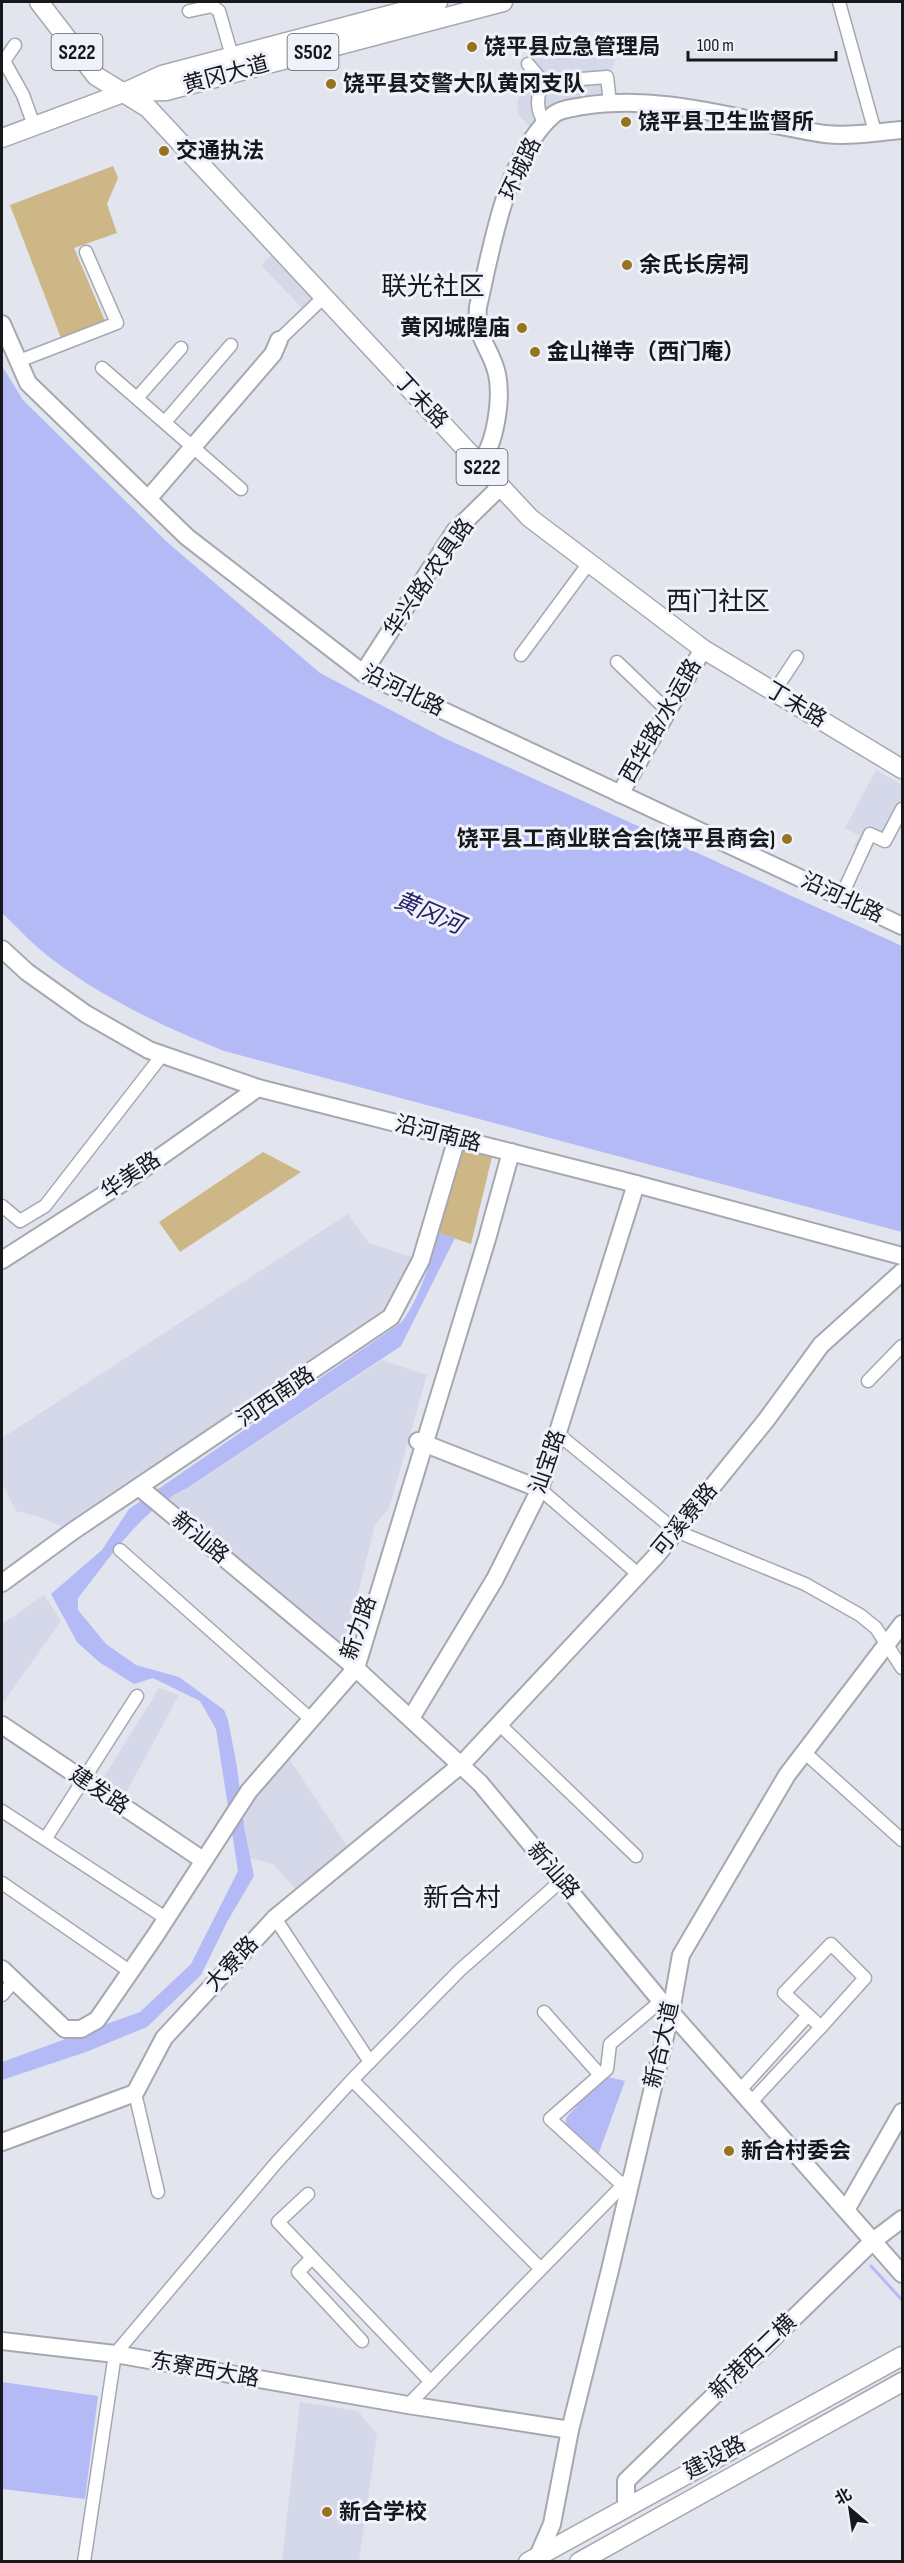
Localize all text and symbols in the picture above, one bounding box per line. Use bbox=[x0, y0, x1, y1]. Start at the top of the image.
scale bar bbox=[688, 24, 836, 62]
road number: S222 bbox=[52, 34, 103, 70]
road number: S502 bbox=[288, 34, 338, 70]
place label: 饶平县应急管理局 bbox=[484, 34, 660, 61]
text: 100 m bbox=[697, 35, 734, 56]
marker: 饶平县应急管理局 bbox=[465, 40, 479, 54]
street label: 黄冈大道 bbox=[180, 51, 272, 99]
place label: 饶平县交警大队黄冈支队 bbox=[343, 71, 585, 98]
marker: 饶平县交警大队黄冈支队 bbox=[324, 77, 338, 91]
place label: 饶平县卫生监督所 bbox=[638, 109, 814, 136]
marker: 饶平县卫生监督所 bbox=[619, 115, 633, 129]
street label: 环城路 bbox=[495, 133, 547, 205]
place label: 交通执法 bbox=[176, 138, 264, 165]
marker: 交通执法 bbox=[157, 144, 171, 158]
place label: 余氏长房祠 bbox=[639, 252, 749, 279]
marker: 余氏长房祠 bbox=[620, 258, 634, 272]
district label: 联光社区 bbox=[381, 272, 485, 303]
place label: 黄冈城隍庙 bbox=[400, 315, 510, 342]
marker: 黄冈城隍庙 bbox=[515, 321, 529, 335]
place label: 金山禅寺（西门庵） bbox=[547, 339, 745, 366]
marker: 金山禅寺（西门庵） bbox=[528, 345, 542, 359]
street label: 丁未路 bbox=[389, 368, 453, 434]
road number: S222 bbox=[456, 449, 508, 485]
street label: 华兴路/农具路 bbox=[378, 514, 480, 642]
district label: 西门社区 bbox=[666, 587, 770, 618]
street label: 西华路/水运路 bbox=[615, 654, 707, 788]
street label: 沿河北路 bbox=[358, 660, 448, 722]
street label: 丁未路 bbox=[761, 676, 831, 734]
place label: 饶平县工商业联合会(饶平县商会) bbox=[457, 826, 775, 853]
marker: 饶平县工商业联合会(饶平县商会) bbox=[780, 832, 794, 846]
street label: 沿河北路 bbox=[796, 867, 888, 929]
water label: 黄冈河 bbox=[390, 886, 471, 942]
street label: 沿河南路 bbox=[392, 1110, 484, 1158]
street label: 华美路 bbox=[96, 1146, 166, 1206]
street label: 河西南路 bbox=[232, 1361, 320, 1433]
street label: 汕宝路 bbox=[524, 1426, 572, 1498]
street label: 可溪寮路 bbox=[646, 1478, 724, 1562]
street label: 新汕路 bbox=[166, 1506, 234, 1570]
street label: 新力路 bbox=[335, 1592, 383, 1664]
street label: 建发路 bbox=[64, 1761, 134, 1821]
street label: 新汕路 bbox=[521, 1837, 585, 1905]
district label: 新合村 bbox=[423, 1883, 501, 1914]
street label: 大寮路 bbox=[200, 1931, 264, 1997]
street label: 新合大道 bbox=[639, 1999, 685, 2091]
place label: 新合村委会 bbox=[741, 2138, 851, 2165]
marker: 新合村委会 bbox=[722, 2144, 736, 2158]
street label: 新港西二横 bbox=[704, 2309, 802, 2405]
street label: 东寮西大路 bbox=[148, 2347, 262, 2393]
street label: 建设路 bbox=[680, 2431, 750, 2485]
north arrow bbox=[820, 2479, 880, 2539]
text: 北 bbox=[832, 2485, 855, 2509]
place label: 新合学校 bbox=[339, 2499, 427, 2526]
marker: 新合学校 bbox=[320, 2505, 334, 2519]

